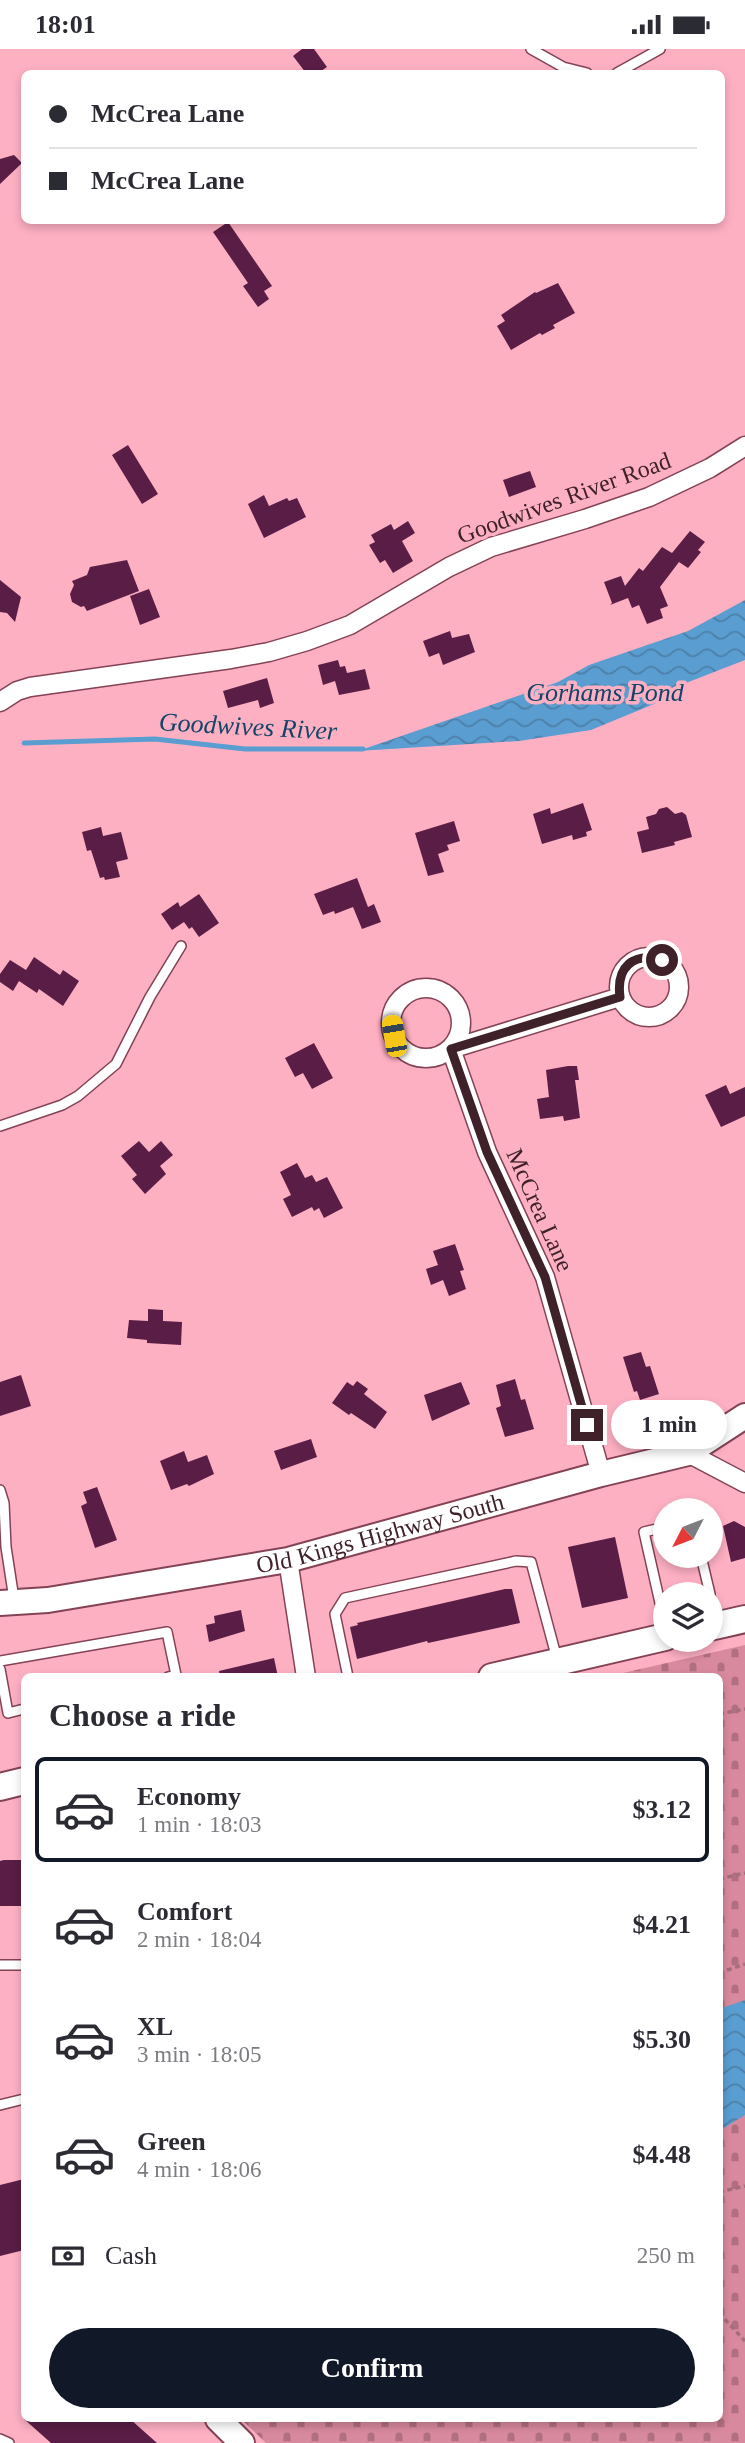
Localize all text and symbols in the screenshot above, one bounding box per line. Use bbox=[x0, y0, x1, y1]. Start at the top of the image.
text: 18:01 bbox=[35, 10, 96, 39]
text: McCrea Lane bbox=[91, 99, 244, 128]
text: McCrea Lane bbox=[91, 166, 244, 195]
street label: Goodwives River Road bbox=[454, 447, 674, 549]
water label: Gorhams Pond bbox=[526, 678, 685, 707]
water label: Goodwives River bbox=[158, 707, 339, 746]
route start bbox=[646, 944, 678, 976]
car bbox=[381, 1013, 408, 1059]
street label: McCrea Lane bbox=[501, 1145, 579, 1275]
callout: 1 min bbox=[612, 1401, 727, 1449]
route end bbox=[571, 1409, 603, 1441]
text: 1 min bbox=[641, 1412, 697, 1437]
street label: Old Kings Highway South bbox=[254, 1488, 507, 1578]
north arrow bbox=[653, 1498, 723, 1568]
map controls bbox=[653, 1498, 723, 1652]
button: layers bbox=[653, 1582, 723, 1652]
text: Choose a ride bbox=[49, 1697, 236, 1733]
icon: car bbox=[53, 1778, 116, 1841]
text: Economy bbox=[137, 1782, 241, 1811]
text: $3.12 bbox=[633, 1795, 691, 1824]
text: 1 min · 18:03 bbox=[137, 1812, 262, 1837]
icon: car bbox=[53, 1893, 116, 1956]
text: Comfort bbox=[137, 1897, 232, 1926]
text: $4.21 bbox=[633, 1910, 691, 1939]
text: 2 min · 18:04 bbox=[137, 1927, 262, 1952]
icon: car bbox=[53, 2008, 116, 2071]
text: XL bbox=[137, 2012, 173, 2041]
text: $5.30 bbox=[633, 2025, 691, 2054]
text: 3 min · 18:05 bbox=[137, 2042, 262, 2067]
icon: car bbox=[53, 2123, 116, 2186]
text: Green bbox=[137, 2127, 206, 2156]
text: $4.48 bbox=[633, 2140, 691, 2169]
text: 4 min · 18:06 bbox=[137, 2157, 262, 2182]
icon: cash bbox=[49, 2237, 87, 2275]
text: Cash bbox=[105, 2241, 157, 2270]
text: 250 m bbox=[637, 2243, 695, 2268]
button: Confirm bbox=[49, 2328, 695, 2408]

